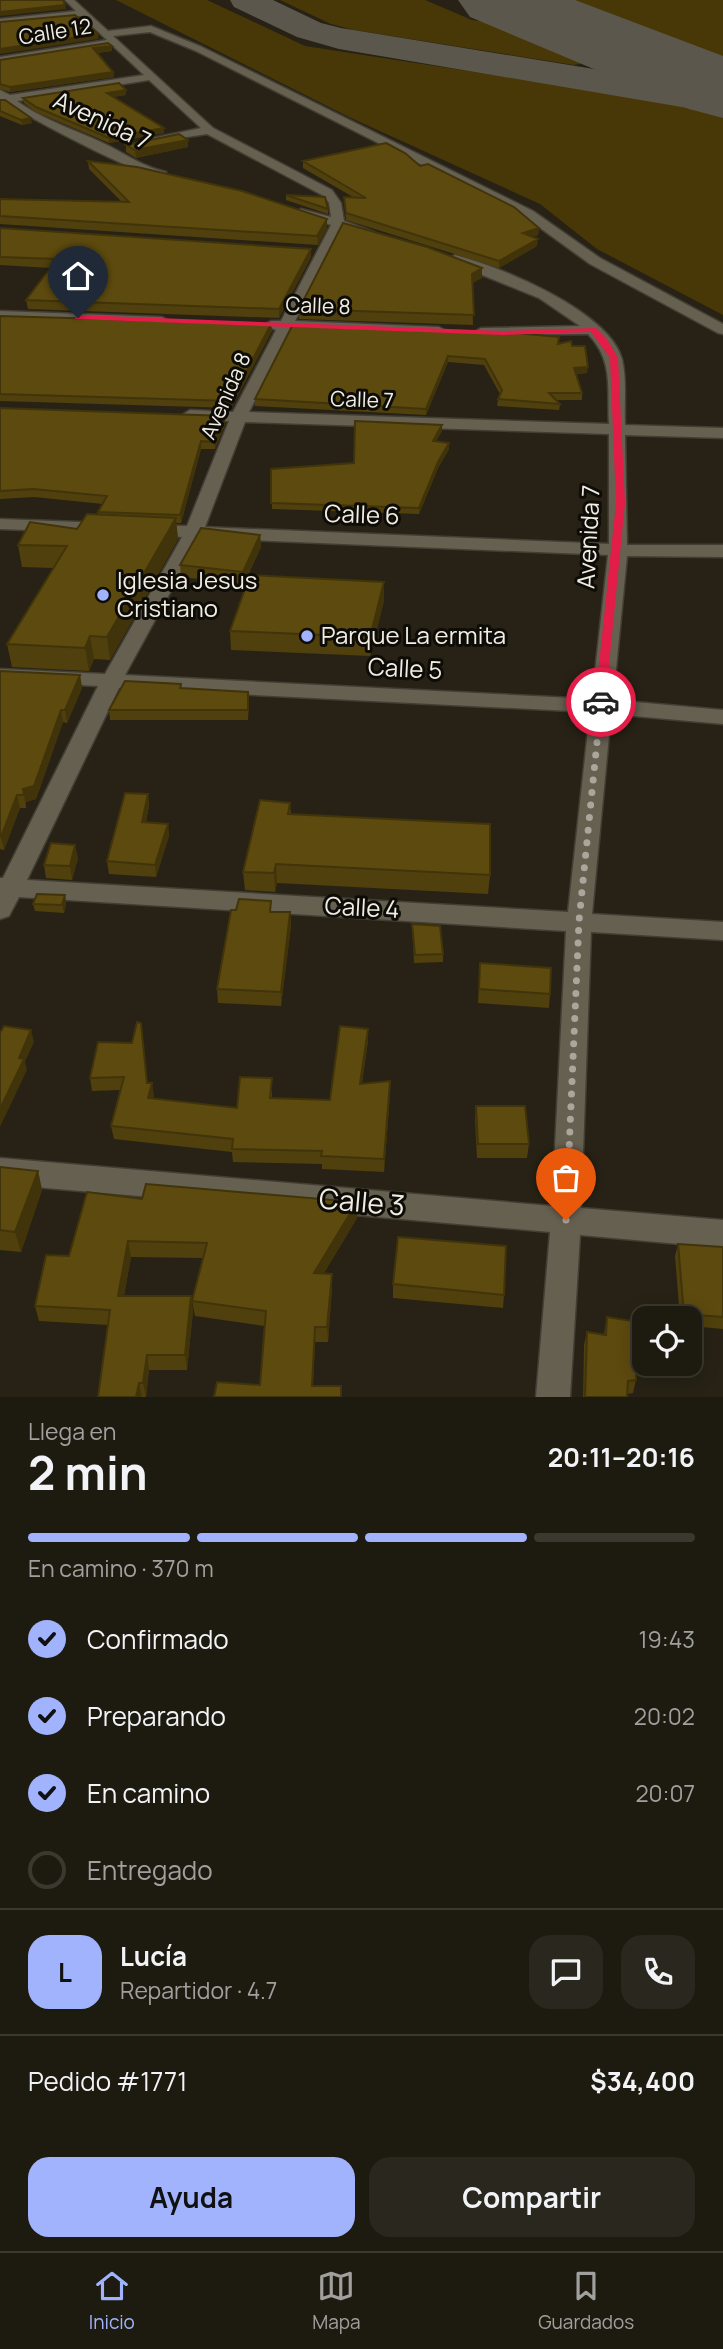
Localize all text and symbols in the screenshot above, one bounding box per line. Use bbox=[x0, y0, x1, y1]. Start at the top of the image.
street label: Calle 12 bbox=[17, 11, 93, 51]
street label: Avenida 7 bbox=[49, 83, 157, 157]
pin bbox=[48, 246, 108, 318]
icon: home bbox=[59, 257, 97, 295]
street label: Calle 8 bbox=[285, 290, 351, 320]
street label: Avenida 8 bbox=[193, 348, 257, 444]
street label: Calle 7 bbox=[330, 384, 394, 414]
street label: Avenida 7 bbox=[568, 484, 607, 590]
street label: Calle 6 bbox=[324, 496, 400, 531]
place label: Iglesia Jesus Cristiano bbox=[117, 563, 257, 624]
marker: Iglesia Jesus Cristiano bbox=[95, 587, 111, 603]
place label: Parque La ermita bbox=[321, 618, 506, 651]
marker: Parque La ermita bbox=[299, 628, 315, 644]
street label: Calle 5 bbox=[367, 649, 443, 686]
courier bbox=[566, 667, 636, 737]
icon: car bbox=[582, 683, 620, 721]
street label: Calle 4 bbox=[324, 888, 400, 925]
pin bbox=[536, 1148, 596, 1220]
icon: bag bbox=[547, 1159, 585, 1197]
street label: Calle 3 bbox=[318, 1178, 407, 1224]
map controls bbox=[632, 1306, 702, 1376]
button: locate bbox=[632, 1306, 702, 1376]
text: Llega en bbox=[28, 1415, 116, 1447]
text: 20:11–20:16 bbox=[548, 1439, 695, 1475]
text: 2 min bbox=[28, 1441, 148, 1504]
text: En camino · 370 m bbox=[28, 1552, 214, 1584]
icon: check bbox=[28, 1620, 66, 1658]
text: Confirmado bbox=[87, 1621, 229, 1657]
text: 19:43 bbox=[639, 1623, 695, 1655]
icon: check bbox=[28, 1697, 66, 1735]
text: Preparando bbox=[87, 1698, 226, 1734]
text: 20:02 bbox=[634, 1700, 695, 1732]
icon: check bbox=[28, 1774, 66, 1812]
text: En camino bbox=[87, 1775, 210, 1811]
text: 20:07 bbox=[635, 1777, 695, 1809]
text: Entregado bbox=[87, 1852, 213, 1888]
button: chat bbox=[529, 1935, 603, 2009]
button: phone bbox=[621, 1935, 695, 2009]
text: Lucía bbox=[120, 1938, 187, 1974]
text: L bbox=[58, 1954, 72, 1990]
text: Repartidor · 4.7 bbox=[120, 1974, 277, 2006]
text: Pedido #1771 bbox=[28, 2063, 187, 2099]
text: $34,400 bbox=[590, 2063, 695, 2099]
button: Ayuda bbox=[28, 2157, 355, 2237]
button: Compartir bbox=[369, 2157, 695, 2237]
tab: Inicio bbox=[89, 2267, 135, 2335]
tab: Mapa bbox=[312, 2267, 361, 2335]
tab: Guardados bbox=[538, 2267, 634, 2335]

